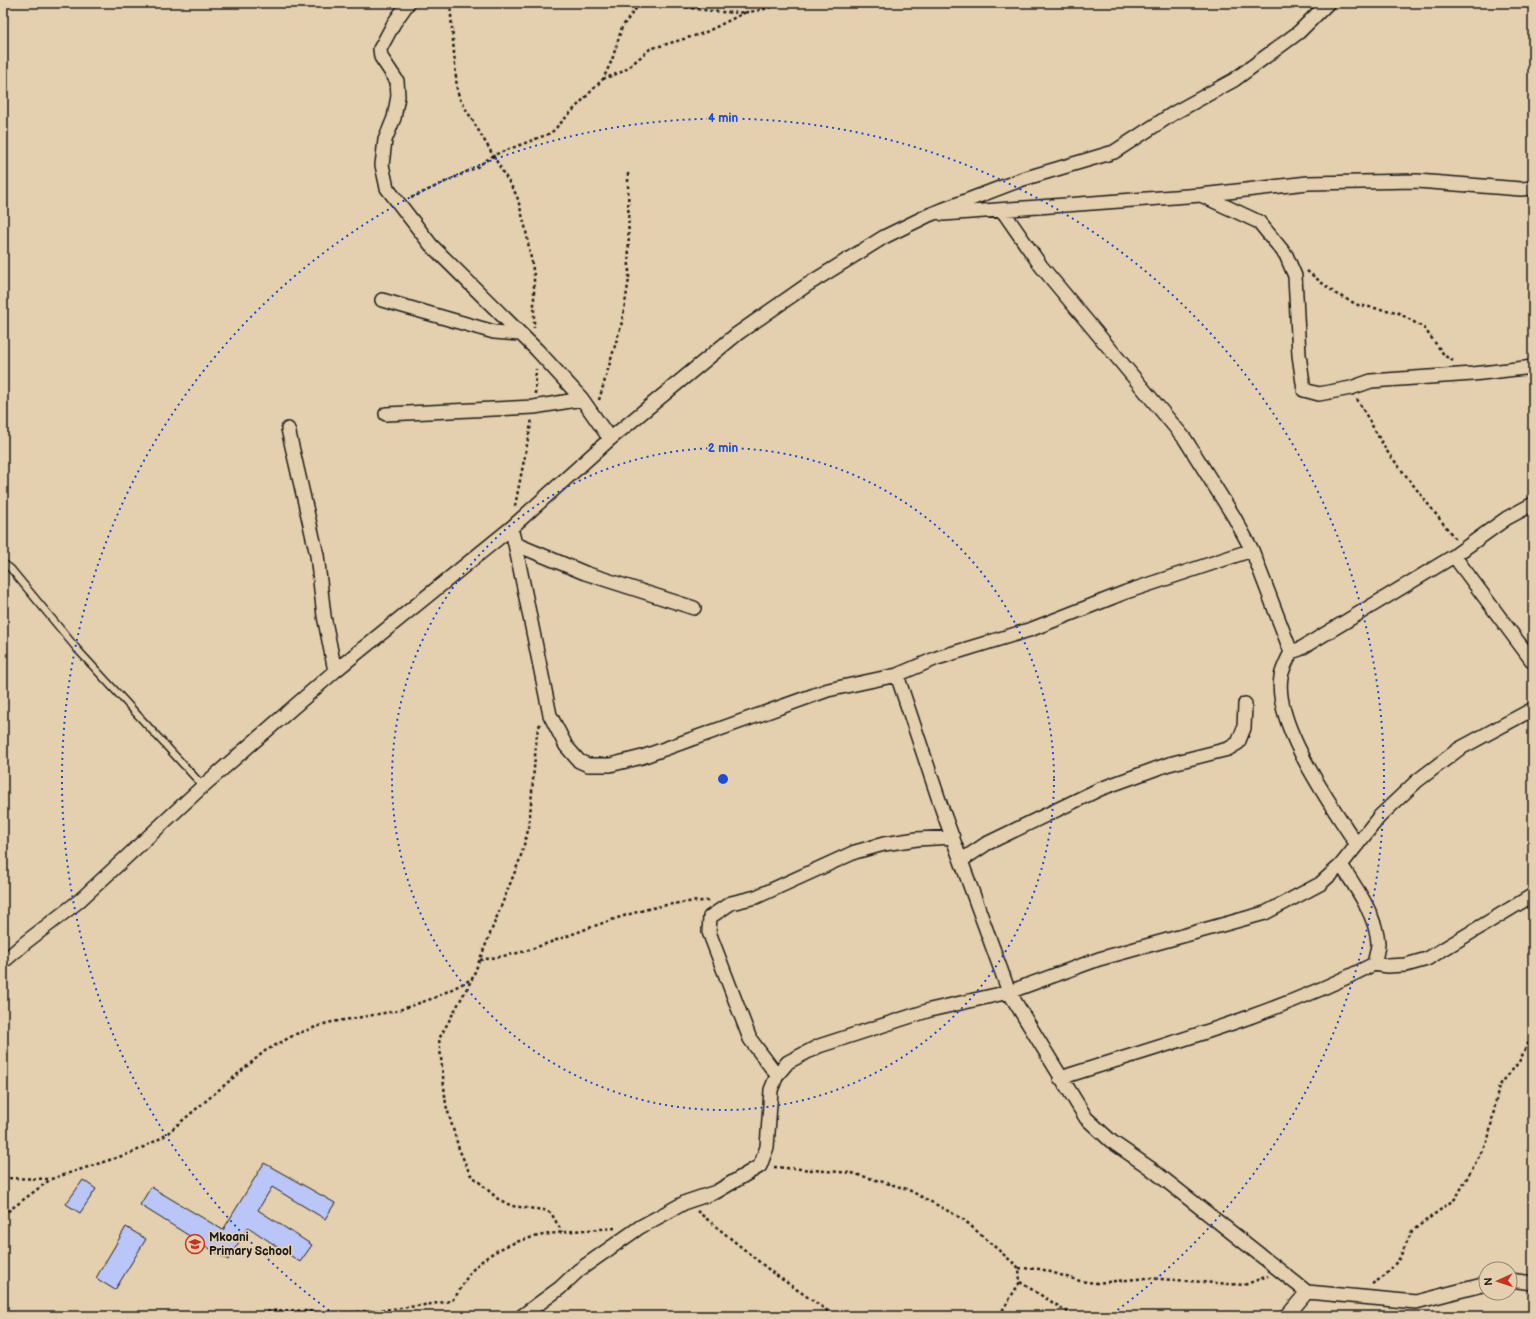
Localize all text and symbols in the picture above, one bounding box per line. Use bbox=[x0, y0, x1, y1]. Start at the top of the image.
text: 4 min bbox=[708, 111, 738, 126]
text: 2 min bbox=[708, 441, 738, 456]
centre of rings bbox=[716, 772, 730, 786]
place label: Mkoani Primary School bbox=[209, 1230, 292, 1259]
school or university icon: Mkoani Primary School bbox=[184, 1233, 206, 1255]
north arrow bbox=[1478, 1261, 1518, 1301]
text: N bbox=[1482, 1277, 1495, 1286]

